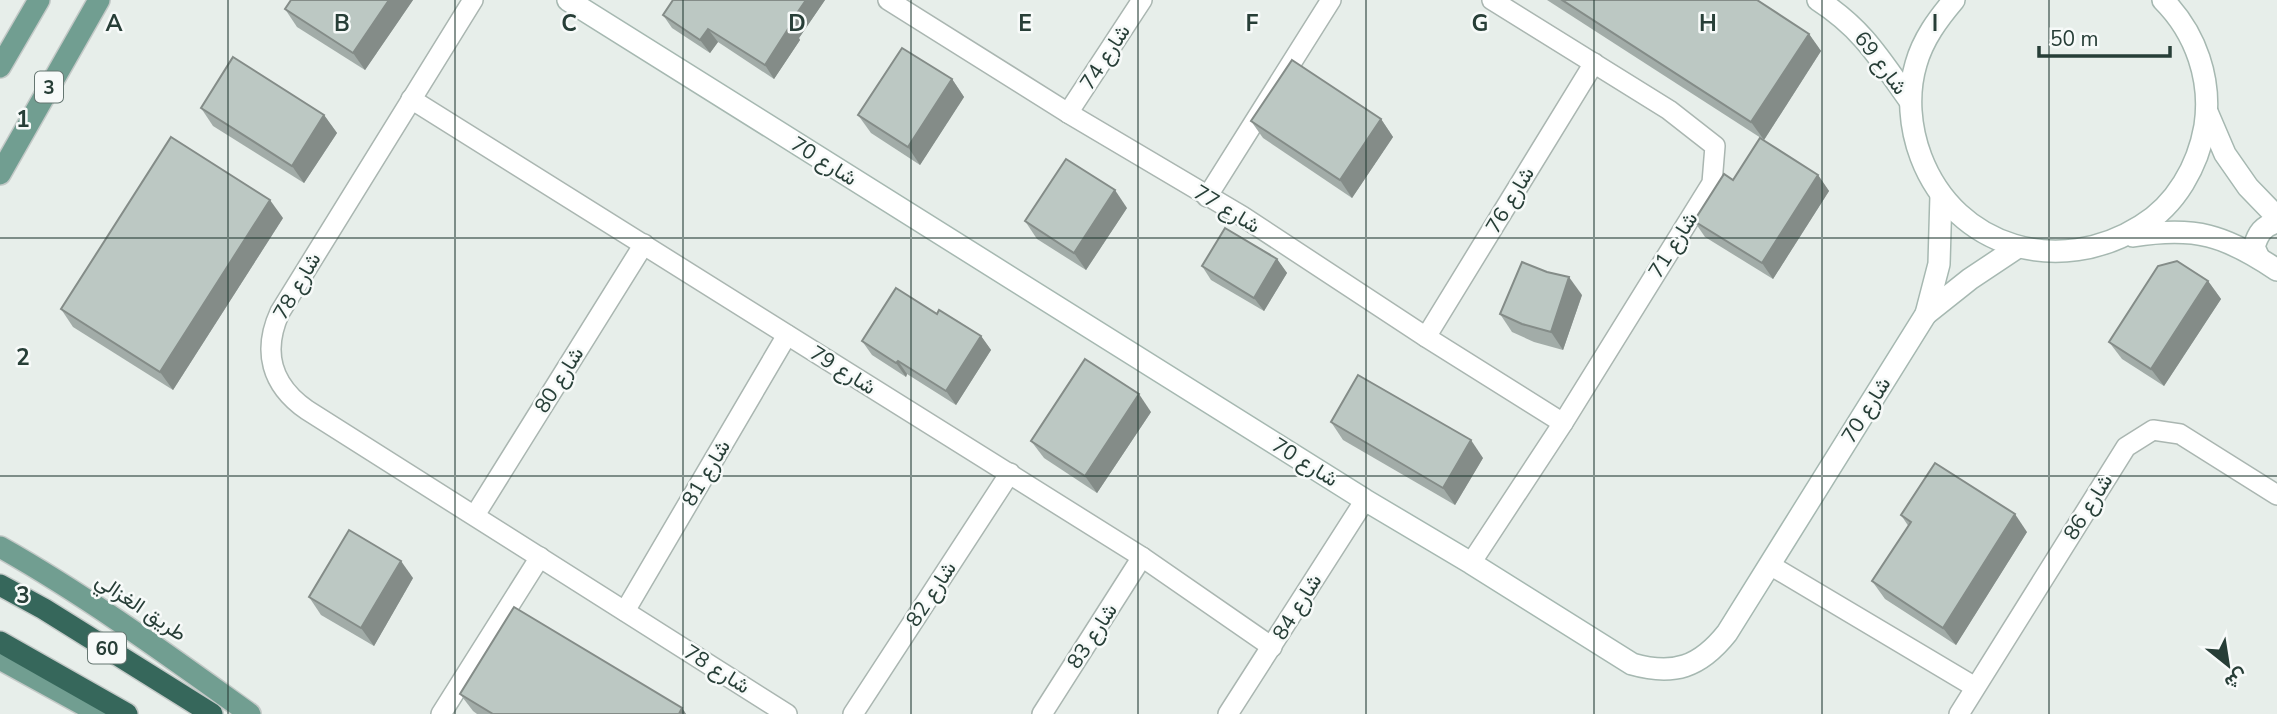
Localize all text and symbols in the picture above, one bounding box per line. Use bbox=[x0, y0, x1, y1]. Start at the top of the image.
text: A bbox=[105, 8, 123, 39]
text: B bbox=[334, 8, 350, 39]
text: C bbox=[561, 8, 577, 39]
text: D bbox=[788, 8, 806, 39]
text: E bbox=[1018, 8, 1032, 39]
text: F bbox=[1246, 8, 1259, 39]
text: G bbox=[1472, 8, 1488, 39]
text: H bbox=[1699, 8, 1717, 39]
text: I bbox=[1932, 8, 1938, 39]
scale bar bbox=[2039, 14, 2170, 58]
street label: شارع 74 bbox=[1073, 19, 1137, 95]
street label: شارع 69 bbox=[1848, 25, 1914, 101]
text: 50 m bbox=[2050, 25, 2099, 53]
road number: 3 bbox=[35, 72, 63, 102]
text: 1 bbox=[16, 104, 30, 135]
street label: شارع 70 bbox=[786, 130, 862, 192]
street label: شارع 76 bbox=[1479, 162, 1541, 238]
street label: شارع 77 bbox=[1189, 178, 1265, 240]
street label: شارع 71 bbox=[1642, 207, 1704, 283]
street label: شارع 78 bbox=[267, 247, 327, 325]
street label: شارع 79 bbox=[805, 339, 881, 401]
text: 2 bbox=[16, 342, 30, 373]
street label: شارع 80 bbox=[528, 342, 590, 418]
street label: شارع 70 bbox=[1835, 372, 1897, 448]
street label: شارع 70 bbox=[1267, 431, 1343, 493]
street label: شارع 81 bbox=[675, 435, 737, 511]
street label: شارع 86 bbox=[2057, 469, 2119, 545]
street label: شارع 82 bbox=[899, 556, 963, 632]
street label: طريق الغزالي bbox=[88, 566, 192, 650]
street label: شارع 84 bbox=[1266, 569, 1328, 645]
text: 3 bbox=[16, 580, 30, 611]
street label: شارع 83 bbox=[1060, 598, 1124, 674]
north arrow bbox=[2193, 630, 2263, 700]
road number: 60 bbox=[88, 632, 126, 664]
street label: شارع 78 bbox=[679, 638, 755, 700]
text: ش bbox=[2219, 662, 2252, 696]

